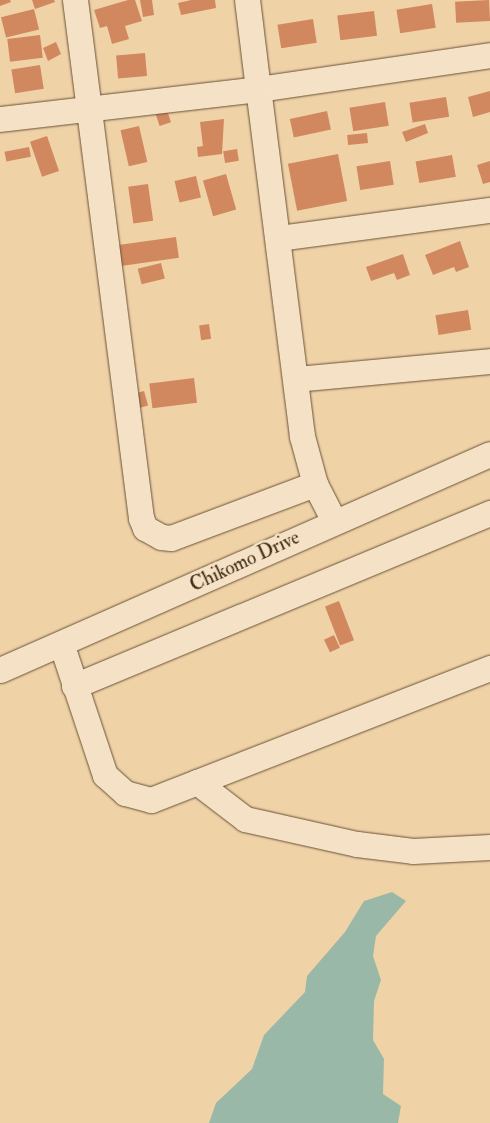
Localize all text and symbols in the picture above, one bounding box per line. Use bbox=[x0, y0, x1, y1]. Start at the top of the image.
street label: Chikomo Drive bbox=[187, 527, 303, 597]

